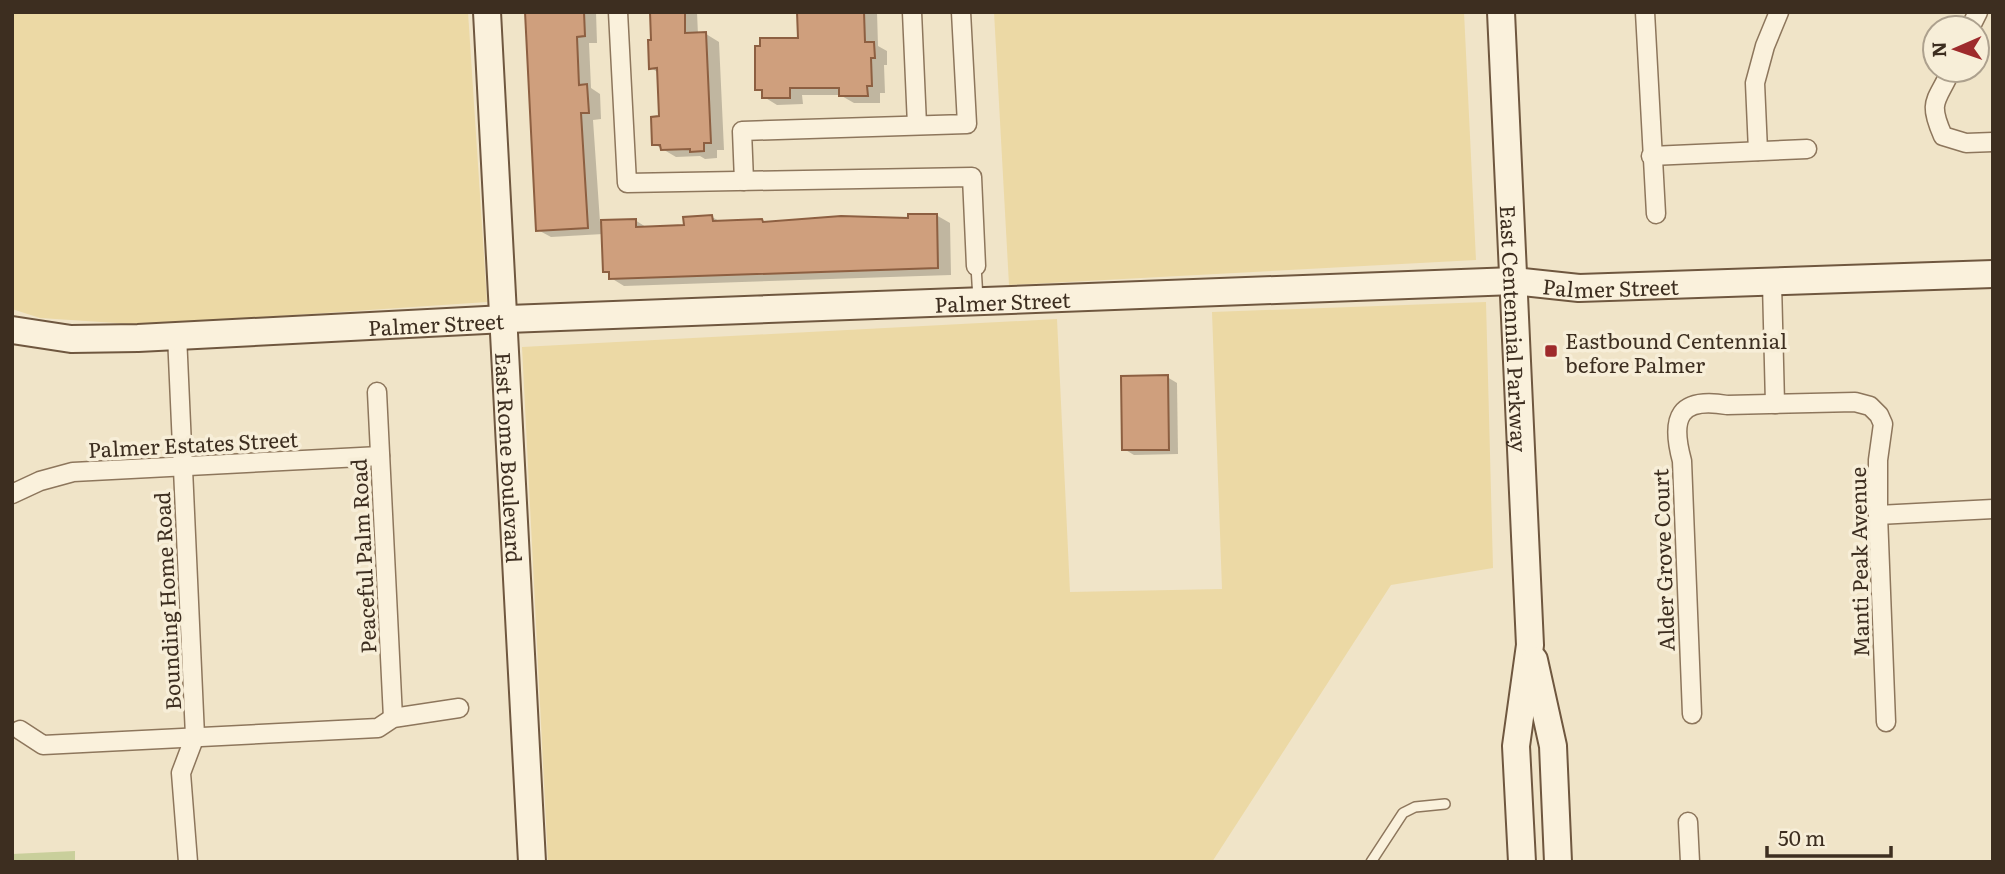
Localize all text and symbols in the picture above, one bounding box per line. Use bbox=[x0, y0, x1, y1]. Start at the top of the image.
north arrow bbox=[1921, 14, 1991, 84]
text: N bbox=[1924, 41, 1952, 58]
street label: East Centennial Parkway bbox=[1494, 204, 1537, 454]
street label: Palmer Street bbox=[1541, 269, 1680, 304]
street label: Palmer Street bbox=[934, 282, 1072, 318]
street label: Palmer Street bbox=[367, 304, 505, 342]
place label: Eastbound Centennial before Palmer bbox=[1565, 324, 1787, 379]
marker: Eastbound Centennial before Palmer bbox=[1543, 343, 1559, 359]
street label: East Rome Boulevard bbox=[490, 351, 532, 564]
street label: Palmer Estates Street bbox=[87, 422, 299, 464]
street label: Peaceful Palm Road bbox=[341, 458, 383, 654]
street label: Manti Peak Avenue bbox=[1841, 467, 1875, 657]
street label: Alder Grove Court bbox=[1643, 468, 1681, 652]
street label: Bounding Home Road bbox=[145, 491, 187, 711]
scale bar bbox=[1767, 814, 1891, 858]
text: 50 m bbox=[1778, 821, 1825, 852]

